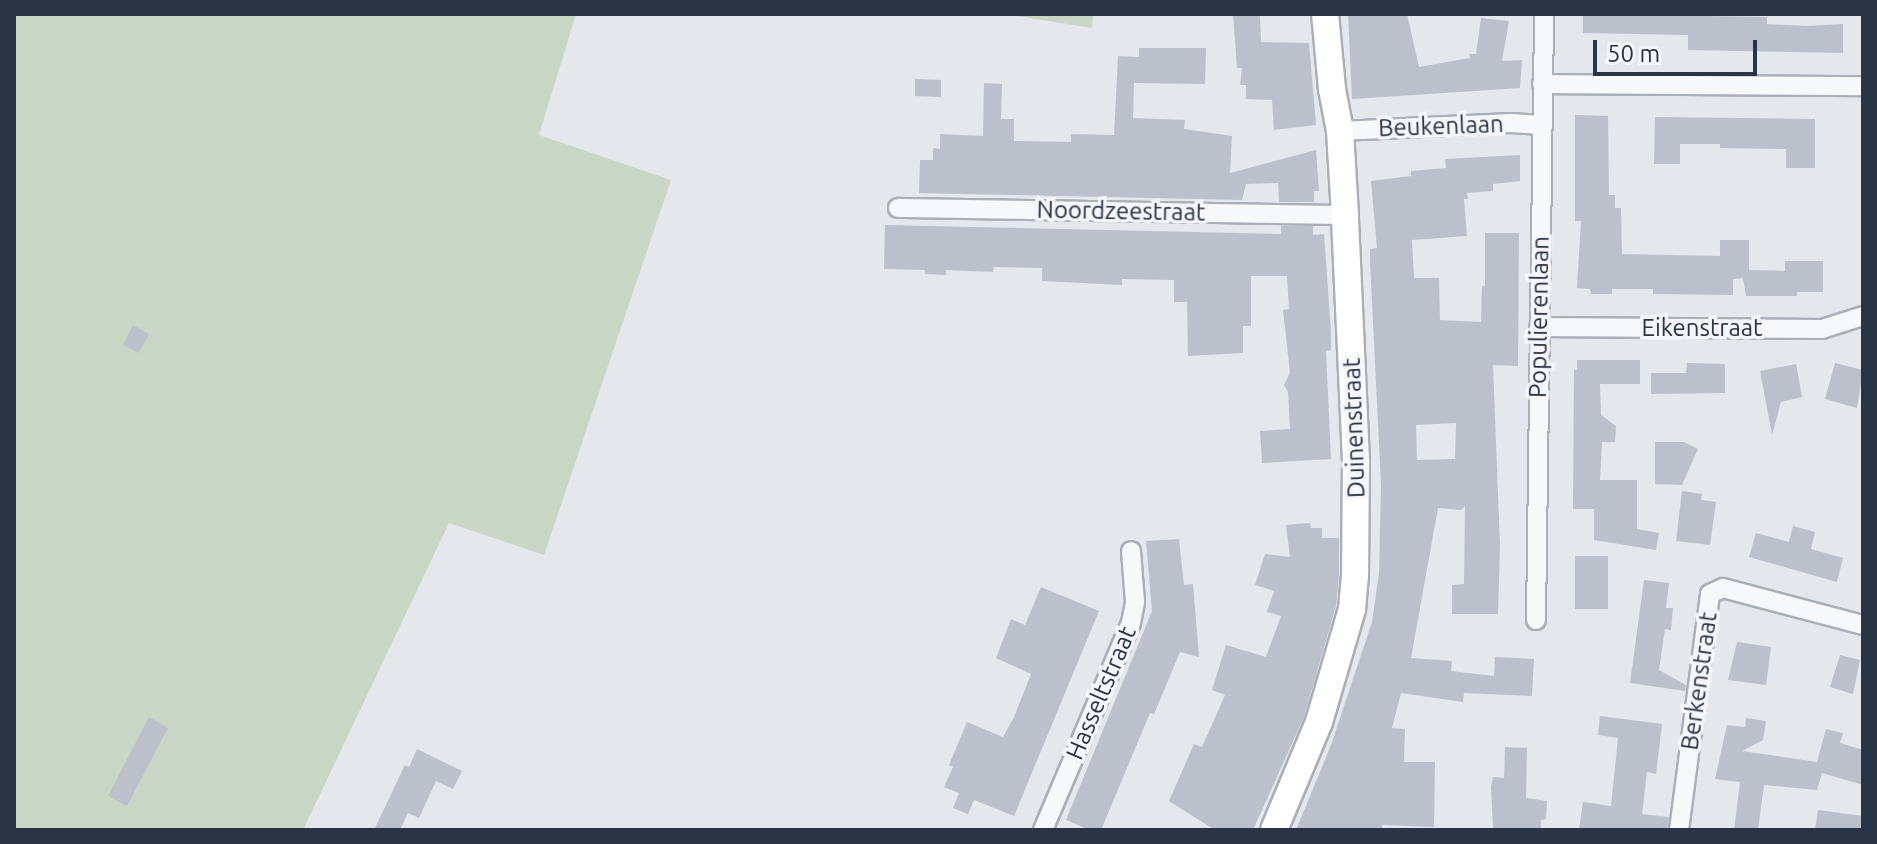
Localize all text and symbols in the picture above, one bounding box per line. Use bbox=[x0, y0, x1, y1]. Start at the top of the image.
scale bar bbox=[1597, 24, 1761, 74]
text: 50 m bbox=[1607, 40, 1660, 67]
street label: Beukenlaan bbox=[1378, 109, 1504, 143]
street label: Noordzeestraat bbox=[1036, 195, 1206, 227]
street label: Populierenlaan bbox=[1523, 236, 1555, 398]
street label: Eikenstraat bbox=[1642, 314, 1762, 342]
street label: Duinenstraat bbox=[1337, 357, 1371, 499]
street label: Berkenstraat bbox=[1675, 610, 1723, 752]
street label: Hasseltstraat bbox=[1060, 622, 1142, 764]

